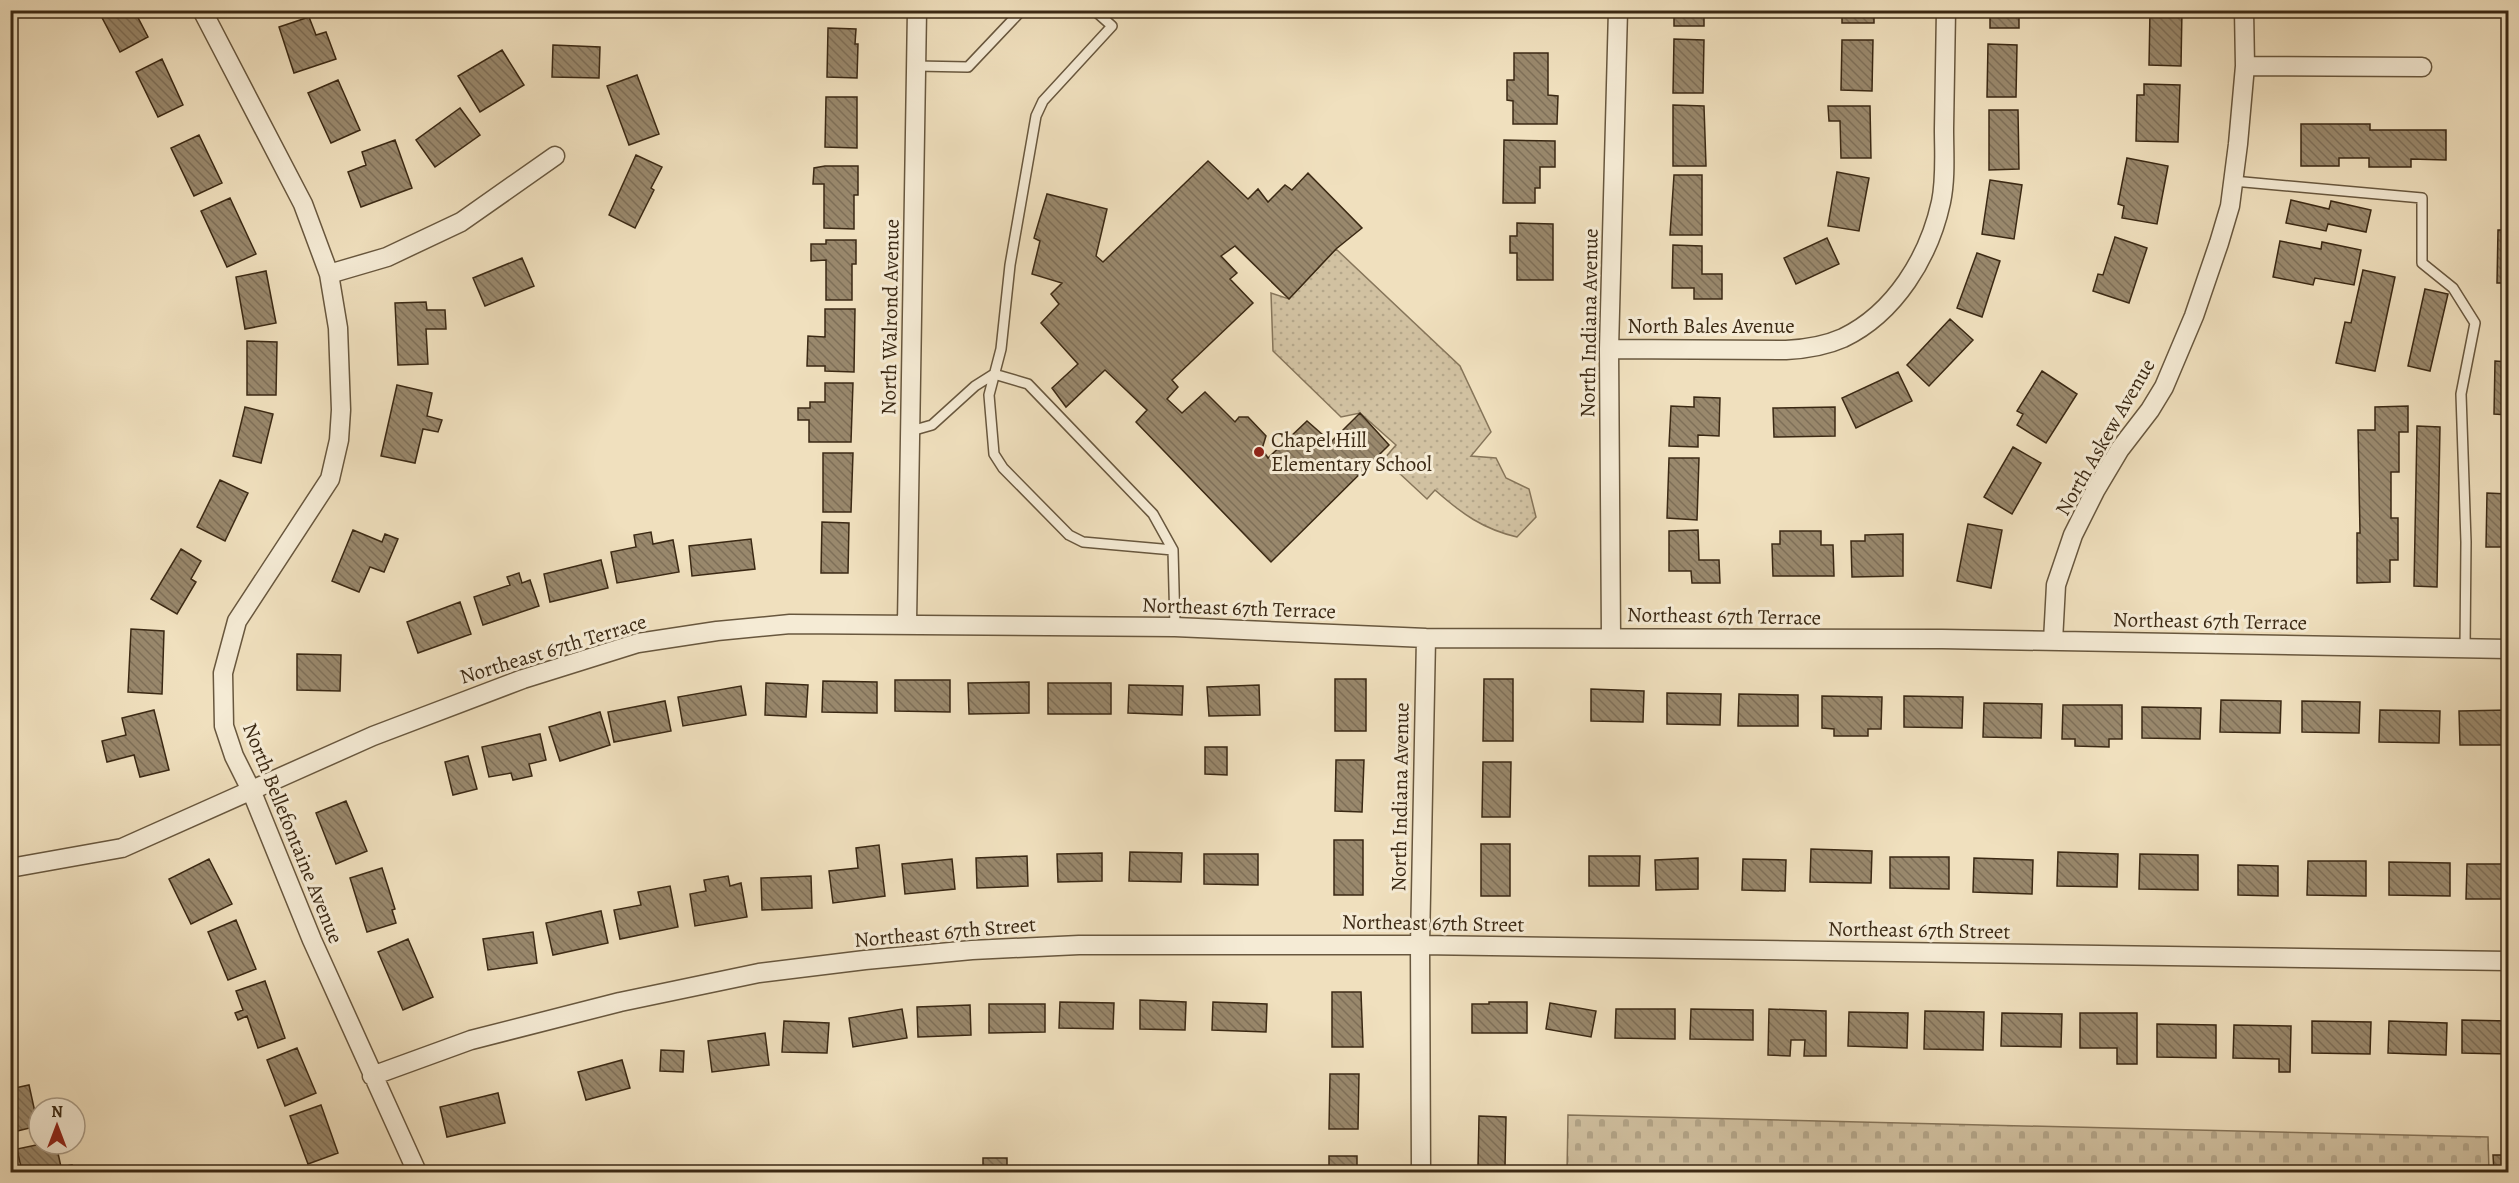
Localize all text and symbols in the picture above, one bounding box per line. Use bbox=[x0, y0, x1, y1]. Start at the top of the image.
street label: North Walrond Avenue bbox=[874, 219, 906, 415]
street label: North Indiana Avenue bbox=[1573, 228, 1605, 418]
street label: North Bales Avenue bbox=[1627, 312, 1795, 340]
street label: North Askew Avenue bbox=[2049, 353, 2161, 521]
place label: Chapel Hill Elementary School bbox=[1271, 426, 1432, 478]
marker: Chapel Hill Elementary School bbox=[1252, 445, 1266, 459]
street label: Northeast 67th Terrace bbox=[1141, 591, 1337, 625]
street label: Northeast 67th Terrace bbox=[1627, 600, 1821, 632]
street label: Northeast 67th Terrace bbox=[2113, 605, 2307, 637]
street label: Northeast 67th Terrace bbox=[456, 607, 650, 691]
street label: North Indiana Avenue bbox=[1384, 702, 1416, 892]
street label: North Bellefontaine Avenue bbox=[236, 719, 350, 947]
street label: Northeast 67th Street bbox=[1342, 907, 1525, 939]
street label: Northeast 67th Street bbox=[853, 910, 1037, 954]
street label: Northeast 67th Street bbox=[1828, 914, 2011, 946]
north arrow bbox=[27, 1096, 87, 1156]
text: N bbox=[51, 1101, 63, 1123]

